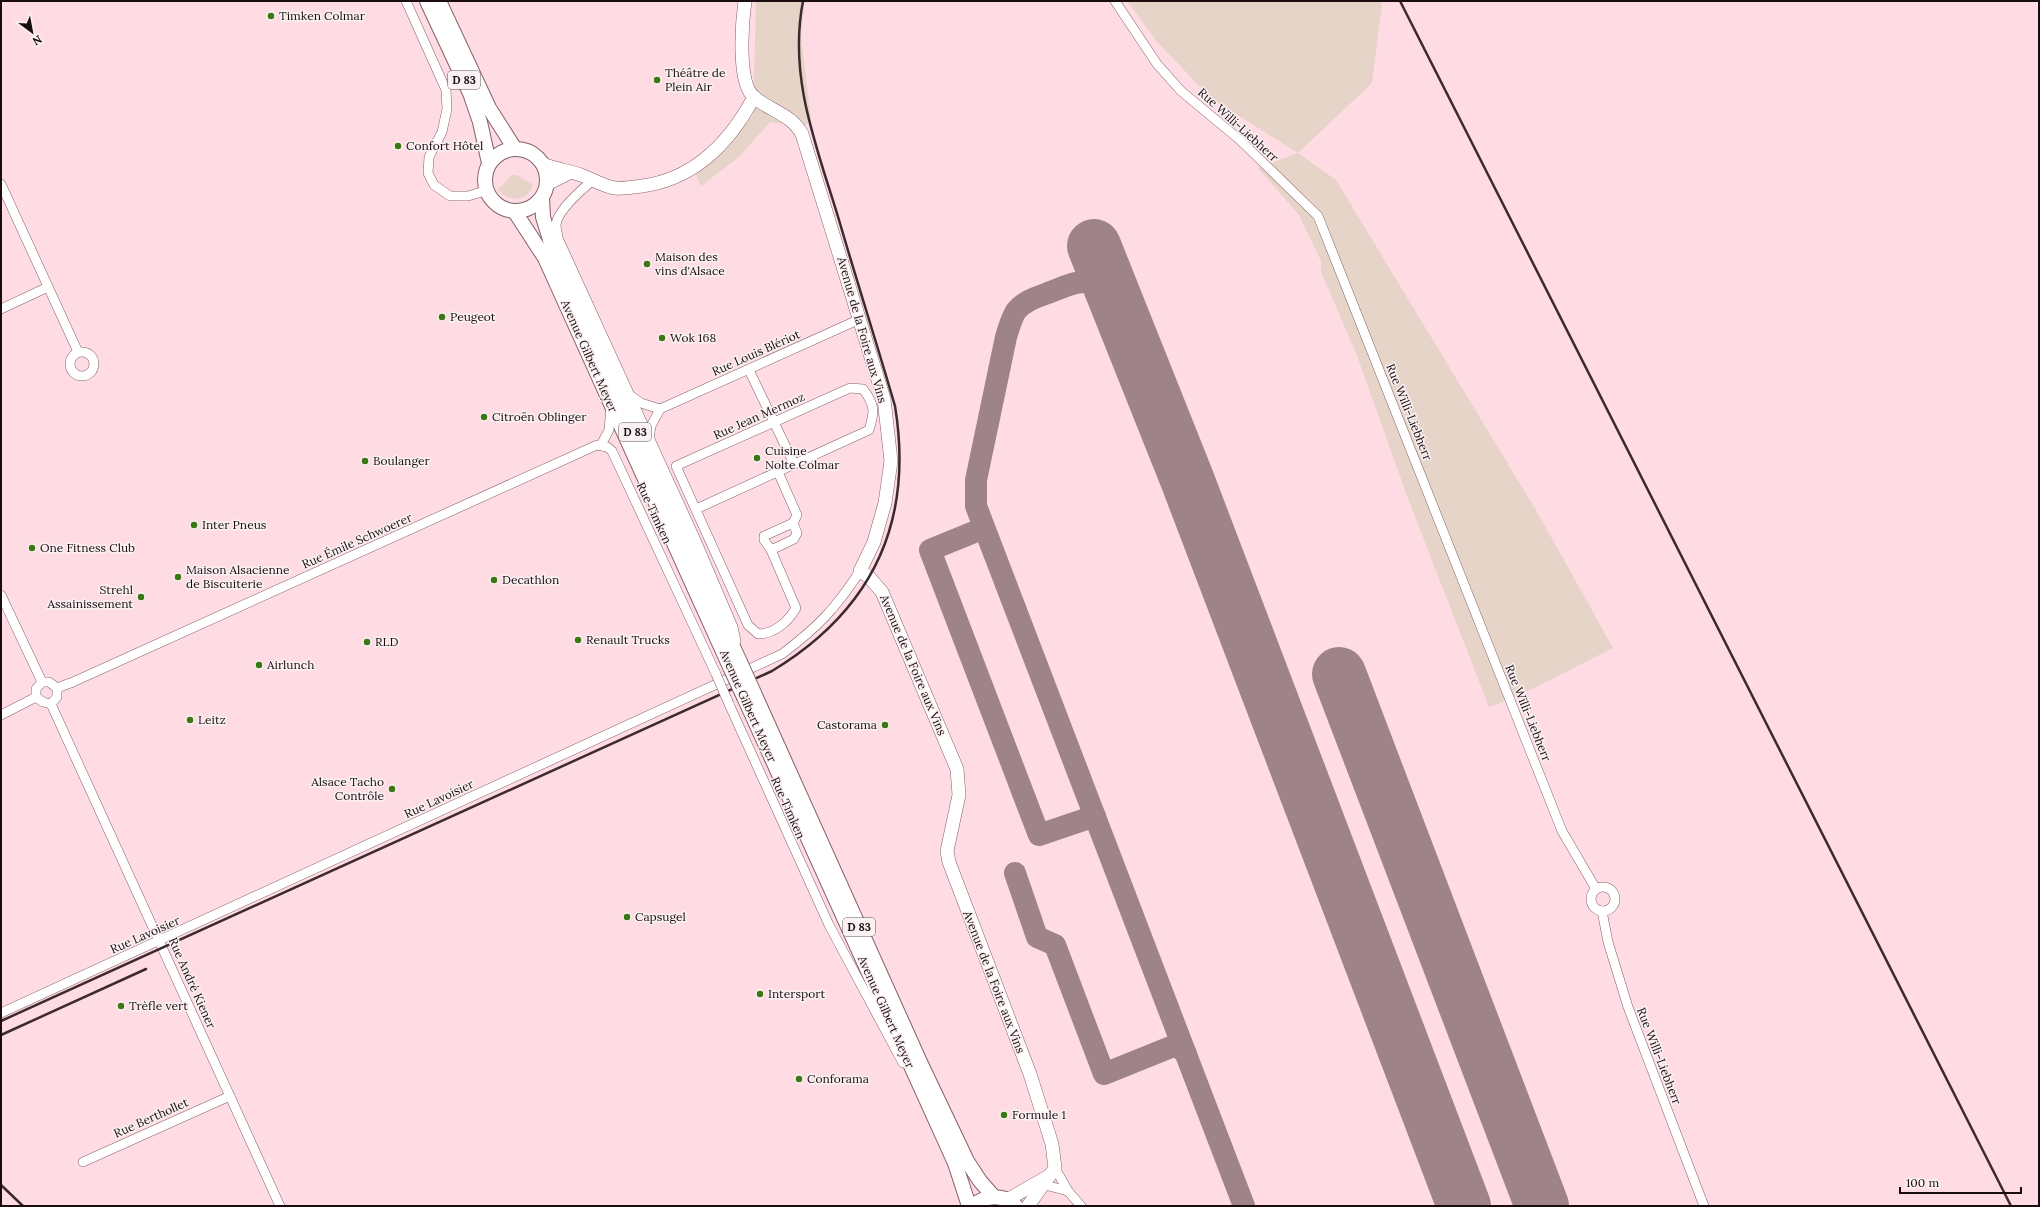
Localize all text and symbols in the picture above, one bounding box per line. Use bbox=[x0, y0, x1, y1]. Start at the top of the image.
place label: Timken Colmar bbox=[279, 8, 366, 23]
marker: Timken Colmar bbox=[266, 11, 276, 21]
north arrow bbox=[12, 12, 52, 52]
text: N bbox=[30, 32, 45, 49]
place label: Théâtre de Plein Air bbox=[665, 65, 726, 94]
road number: D 83 bbox=[448, 71, 480, 89]
marker: Théâtre de Plein Air bbox=[652, 75, 662, 85]
street label: Rue Willi-Liebherr bbox=[1195, 85, 1282, 165]
place label: Confort Hôtel bbox=[406, 138, 483, 153]
marker: Confort Hôtel bbox=[393, 141, 403, 151]
place label: Maison des vins d'Alsace bbox=[655, 249, 725, 278]
street label: Avenue de la Foire aux Vins bbox=[834, 254, 891, 405]
marker: Maison des vins d'Alsace bbox=[642, 259, 652, 269]
street label: Avenue Gilbert Meyer bbox=[557, 296, 621, 415]
place label: Peugeot bbox=[450, 309, 496, 324]
marker: Peugeot bbox=[437, 312, 447, 322]
street label: Rue Louis Blériot bbox=[709, 326, 803, 379]
place label: Wok 168 bbox=[670, 330, 716, 345]
marker: Wok 168 bbox=[657, 333, 667, 343]
street label: Rue Willi-Liebherr bbox=[1383, 361, 1436, 463]
street label: Rue Jean Mermoz bbox=[711, 389, 807, 442]
place label: Citroën Oblinger bbox=[492, 409, 587, 424]
marker: Citroën Oblinger bbox=[479, 412, 489, 422]
road number: D 83 bbox=[619, 423, 651, 441]
place label: Cuisine Nolte Colmar bbox=[765, 443, 840, 472]
place label: Boulanger bbox=[373, 453, 430, 468]
marker: Cuisine Nolte Colmar bbox=[752, 453, 762, 463]
marker: Boulanger bbox=[360, 456, 370, 466]
street label: Rue Timken bbox=[634, 480, 675, 546]
street label: Rue Émile Schwoerer bbox=[299, 509, 415, 572]
place label: Inter Pneus bbox=[202, 517, 267, 532]
marker: Inter Pneus bbox=[189, 520, 199, 530]
place label: One Fitness Club bbox=[40, 540, 135, 555]
marker: One Fitness Club bbox=[27, 543, 37, 553]
place label: Maison Alsacienne de Biscuiterie bbox=[186, 562, 290, 591]
marker: Maison Alsacienne de Biscuiterie bbox=[173, 572, 183, 582]
place label: Decathlon bbox=[502, 572, 559, 587]
marker: Decathlon bbox=[489, 575, 499, 585]
place label: Strehl Assainissement bbox=[46, 582, 133, 611]
street label: Avenue de la Foire aux Vins bbox=[877, 591, 950, 738]
marker: Strehl Assainissement bbox=[136, 592, 146, 602]
place label: Renault Trucks bbox=[586, 632, 670, 647]
place label: RLD bbox=[375, 634, 398, 649]
marker: Renault Trucks bbox=[573, 635, 583, 645]
marker: RLD bbox=[362, 637, 372, 647]
street label: Avenue Gilbert Meyer bbox=[716, 646, 780, 765]
place label: Airlunch bbox=[266, 657, 314, 672]
marker: Airlunch bbox=[254, 660, 264, 670]
street label: Rue Willi-Liebherr bbox=[1502, 662, 1555, 764]
place label: Leitz bbox=[198, 712, 226, 727]
marker: Leitz bbox=[185, 715, 195, 725]
place label: Castorama bbox=[817, 717, 877, 732]
marker: Castorama bbox=[880, 720, 890, 730]
place label: Alsace Tacho Contrôle bbox=[310, 774, 384, 803]
street label: Rue Timken bbox=[768, 774, 809, 841]
street label: Rue Lavoisier bbox=[402, 776, 476, 821]
marker: Alsace Tacho Contrôle bbox=[387, 784, 397, 794]
street label: Avenue de la Foire aux Vins bbox=[960, 907, 1029, 1056]
place label: Capsugel bbox=[635, 909, 686, 924]
street label: Rue Lavoisier bbox=[108, 912, 183, 957]
marker: Capsugel bbox=[622, 912, 632, 922]
road number: D 83 bbox=[843, 918, 875, 936]
street label: Rue André Kiener bbox=[166, 935, 220, 1031]
street label: Avenue Gilbert Meyer bbox=[854, 952, 918, 1071]
place label: Intersport bbox=[768, 986, 825, 1001]
marker: Intersport bbox=[755, 989, 765, 999]
place label: Trèfle vert bbox=[129, 998, 188, 1013]
marker: Trèfle vert bbox=[116, 1001, 126, 1011]
street label: Rue Willi-Liebherr bbox=[1634, 1005, 1685, 1107]
place label: Conforama bbox=[807, 1071, 869, 1086]
marker: Conforama bbox=[794, 1074, 804, 1084]
street label: Rue Berthollet bbox=[111, 1094, 191, 1141]
place label: Formule 1 bbox=[1012, 1107, 1066, 1122]
marker: Formule 1 bbox=[999, 1110, 1009, 1120]
scale bar bbox=[1900, 1169, 2021, 1195]
text: 100 m bbox=[1906, 1175, 1939, 1190]

